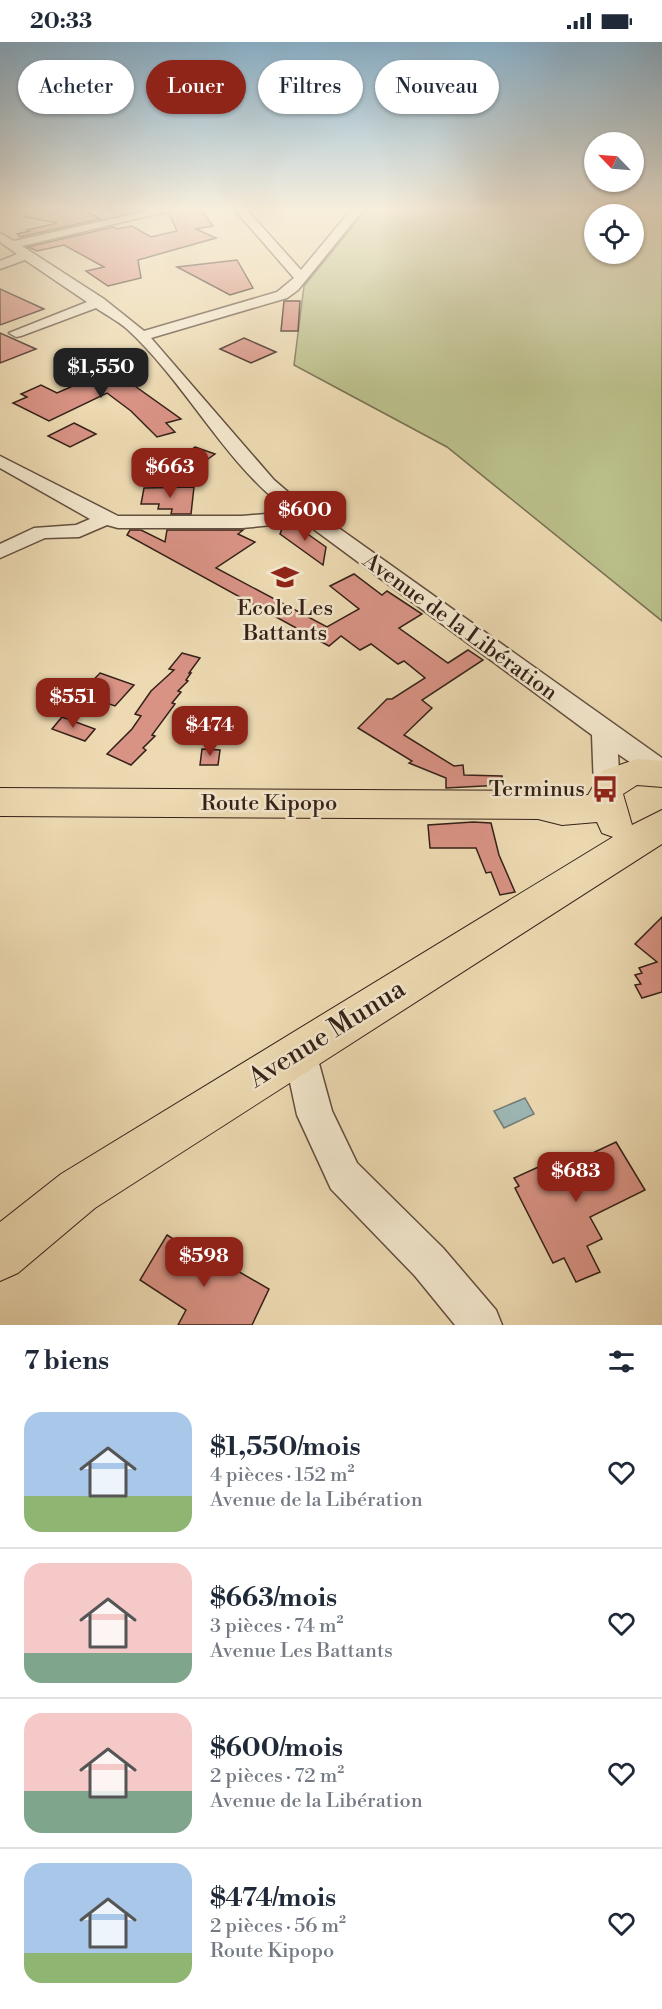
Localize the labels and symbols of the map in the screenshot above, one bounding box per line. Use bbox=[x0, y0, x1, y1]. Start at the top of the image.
north arrow bbox=[584, 132, 644, 192]
pin: $1,550 bbox=[52, 348, 150, 399]
pin: $663 bbox=[134, 448, 206, 499]
pin: $600 bbox=[269, 491, 341, 542]
street label: Avenue de la Libération bbox=[357, 547, 563, 707]
school or university icon: Ecole Les Battants bbox=[270, 562, 300, 592]
place label: Ecole Les Battants bbox=[237, 595, 333, 647]
pin: $551 bbox=[37, 678, 109, 729]
pin: $474 bbox=[174, 706, 246, 757]
bus stop icon: Terminus bbox=[590, 774, 620, 804]
place label: Terminus bbox=[489, 776, 585, 803]
street label: Route Kipopo bbox=[201, 790, 337, 817]
street label: Avenue Munua bbox=[241, 972, 412, 1096]
pin: $683 bbox=[540, 1152, 612, 1203]
pin: $598 bbox=[168, 1237, 240, 1288]

